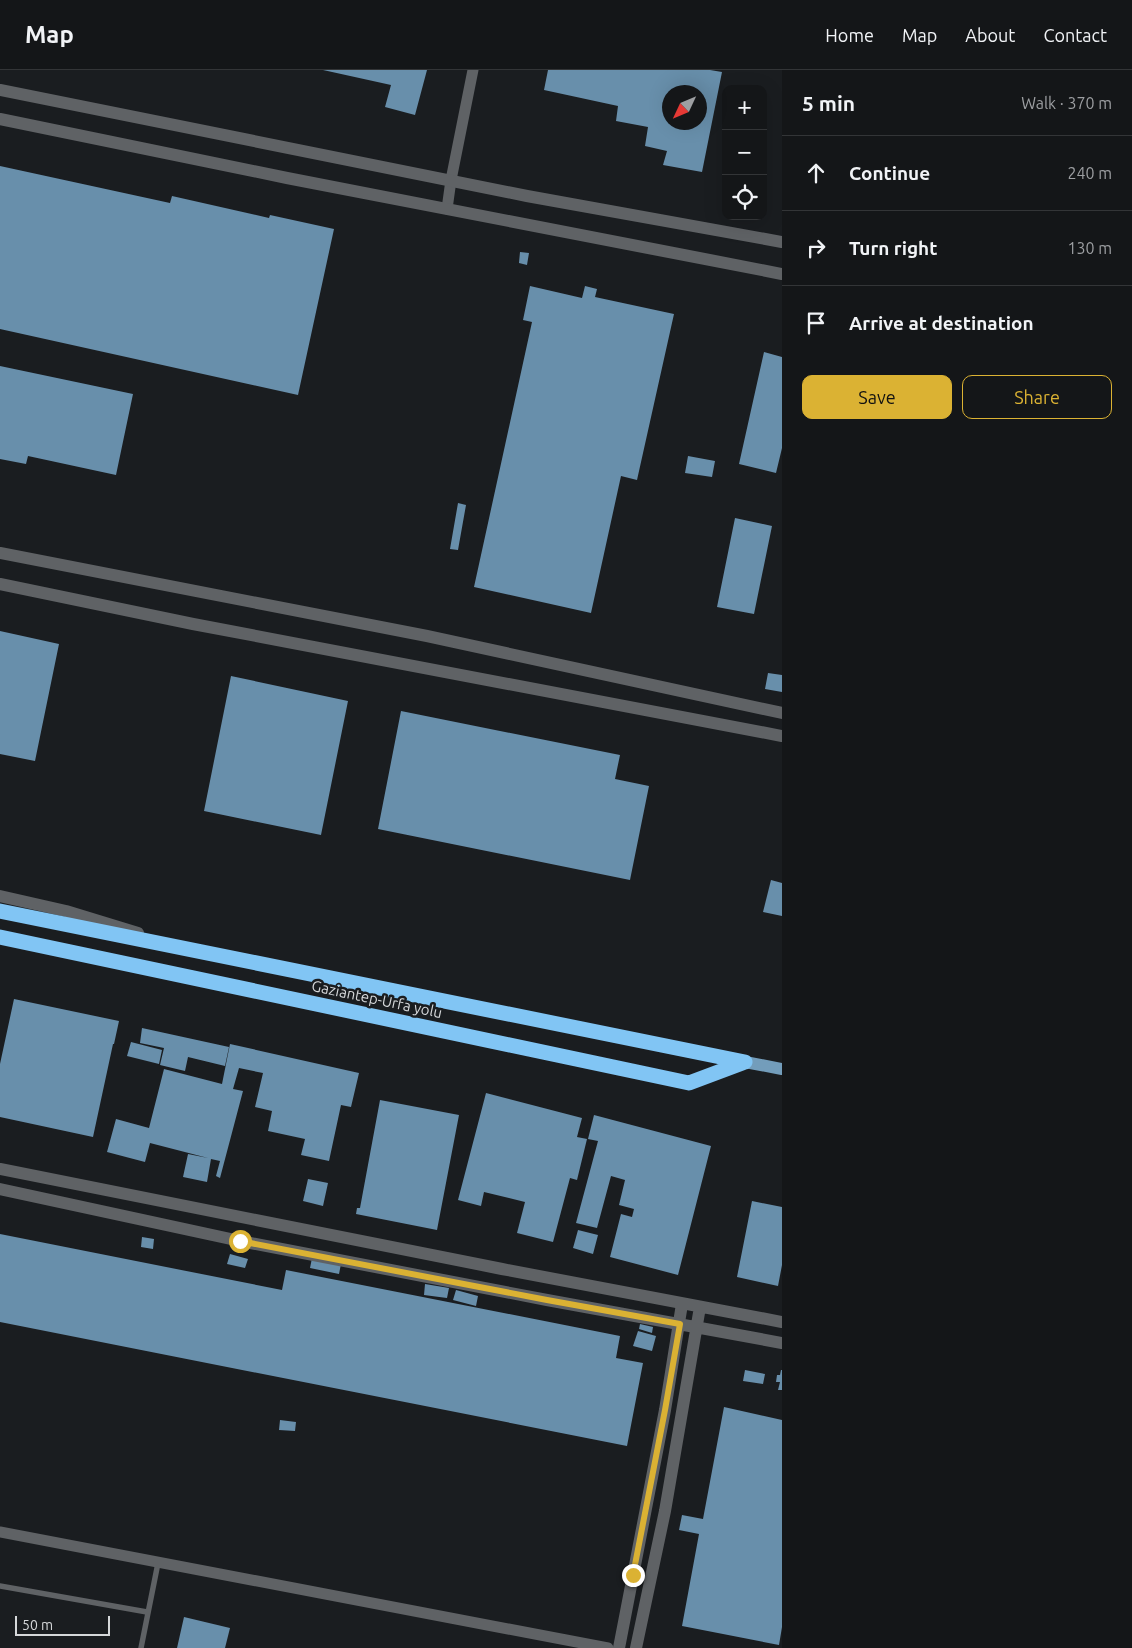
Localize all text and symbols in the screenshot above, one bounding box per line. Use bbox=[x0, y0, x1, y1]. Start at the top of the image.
text: Map bbox=[25, 21, 74, 48]
text: Home bbox=[825, 25, 874, 45]
text: Map bbox=[902, 25, 937, 45]
text: About bbox=[965, 25, 1015, 45]
text: Contact bbox=[1043, 25, 1107, 45]
north arrow bbox=[662, 85, 707, 130]
map controls bbox=[722, 85, 767, 220]
button: + bbox=[722, 85, 767, 130]
text: 5 min bbox=[802, 91, 855, 115]
text: Walk · 370 m bbox=[1021, 94, 1112, 112]
button: − bbox=[722, 130, 767, 175]
icon: ahead bbox=[802, 159, 830, 187]
text: Continue bbox=[849, 162, 930, 184]
text: 240 m bbox=[1067, 164, 1112, 182]
button: locate bbox=[722, 175, 767, 220]
icon: right bbox=[802, 234, 830, 262]
text: Turn right bbox=[849, 237, 937, 259]
text: 130 m bbox=[1067, 239, 1112, 257]
icon: arrive bbox=[802, 309, 830, 337]
text: Arrive at destination bbox=[849, 312, 1034, 334]
button: Save bbox=[802, 375, 952, 419]
button: Share bbox=[962, 375, 1112, 419]
street label: Gaziantep-Urfa yolu bbox=[310, 977, 444, 1021]
route start bbox=[229, 1230, 252, 1253]
route end bbox=[622, 1564, 645, 1587]
scale bar bbox=[15, 1613, 110, 1636]
text: 50 m bbox=[22, 1617, 53, 1633]

